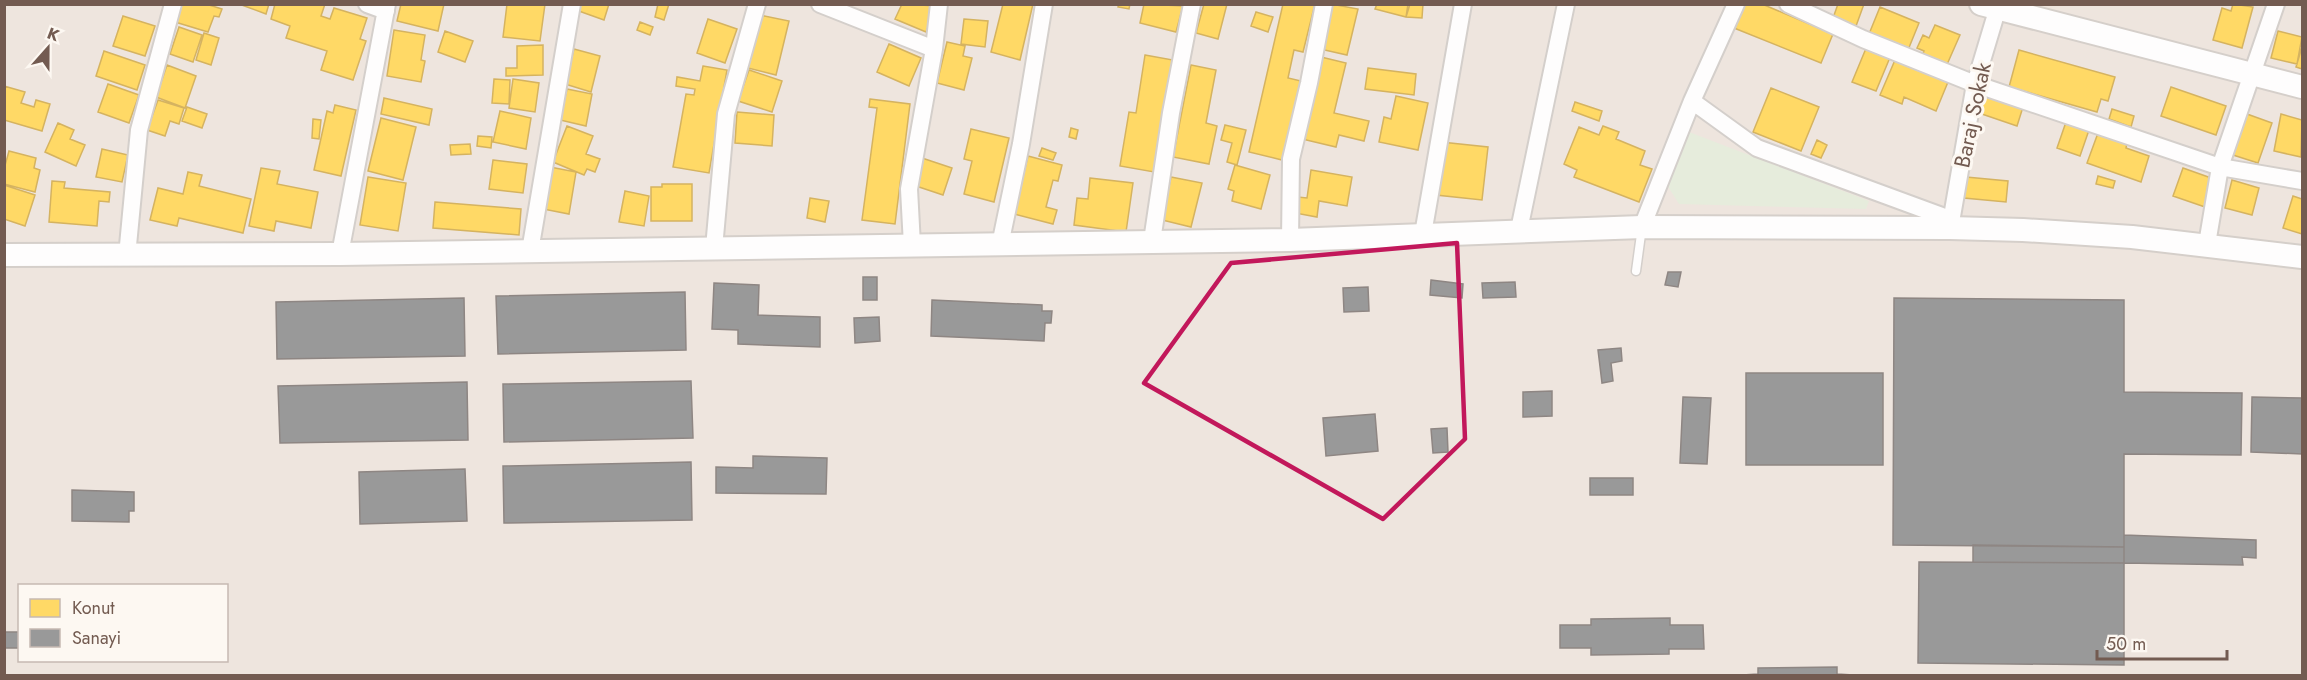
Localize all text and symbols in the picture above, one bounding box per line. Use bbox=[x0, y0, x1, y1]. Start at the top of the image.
north arrow bbox=[18, 18, 78, 78]
text: K bbox=[44, 22, 63, 47]
street label: Baraj Sokak bbox=[1945, 59, 1999, 171]
legend bbox=[18, 584, 228, 662]
text: Konut bbox=[72, 595, 115, 621]
scale bar bbox=[2097, 623, 2228, 661]
text: Sanayi bbox=[72, 625, 121, 651]
text: 50 m bbox=[2106, 631, 2146, 657]

